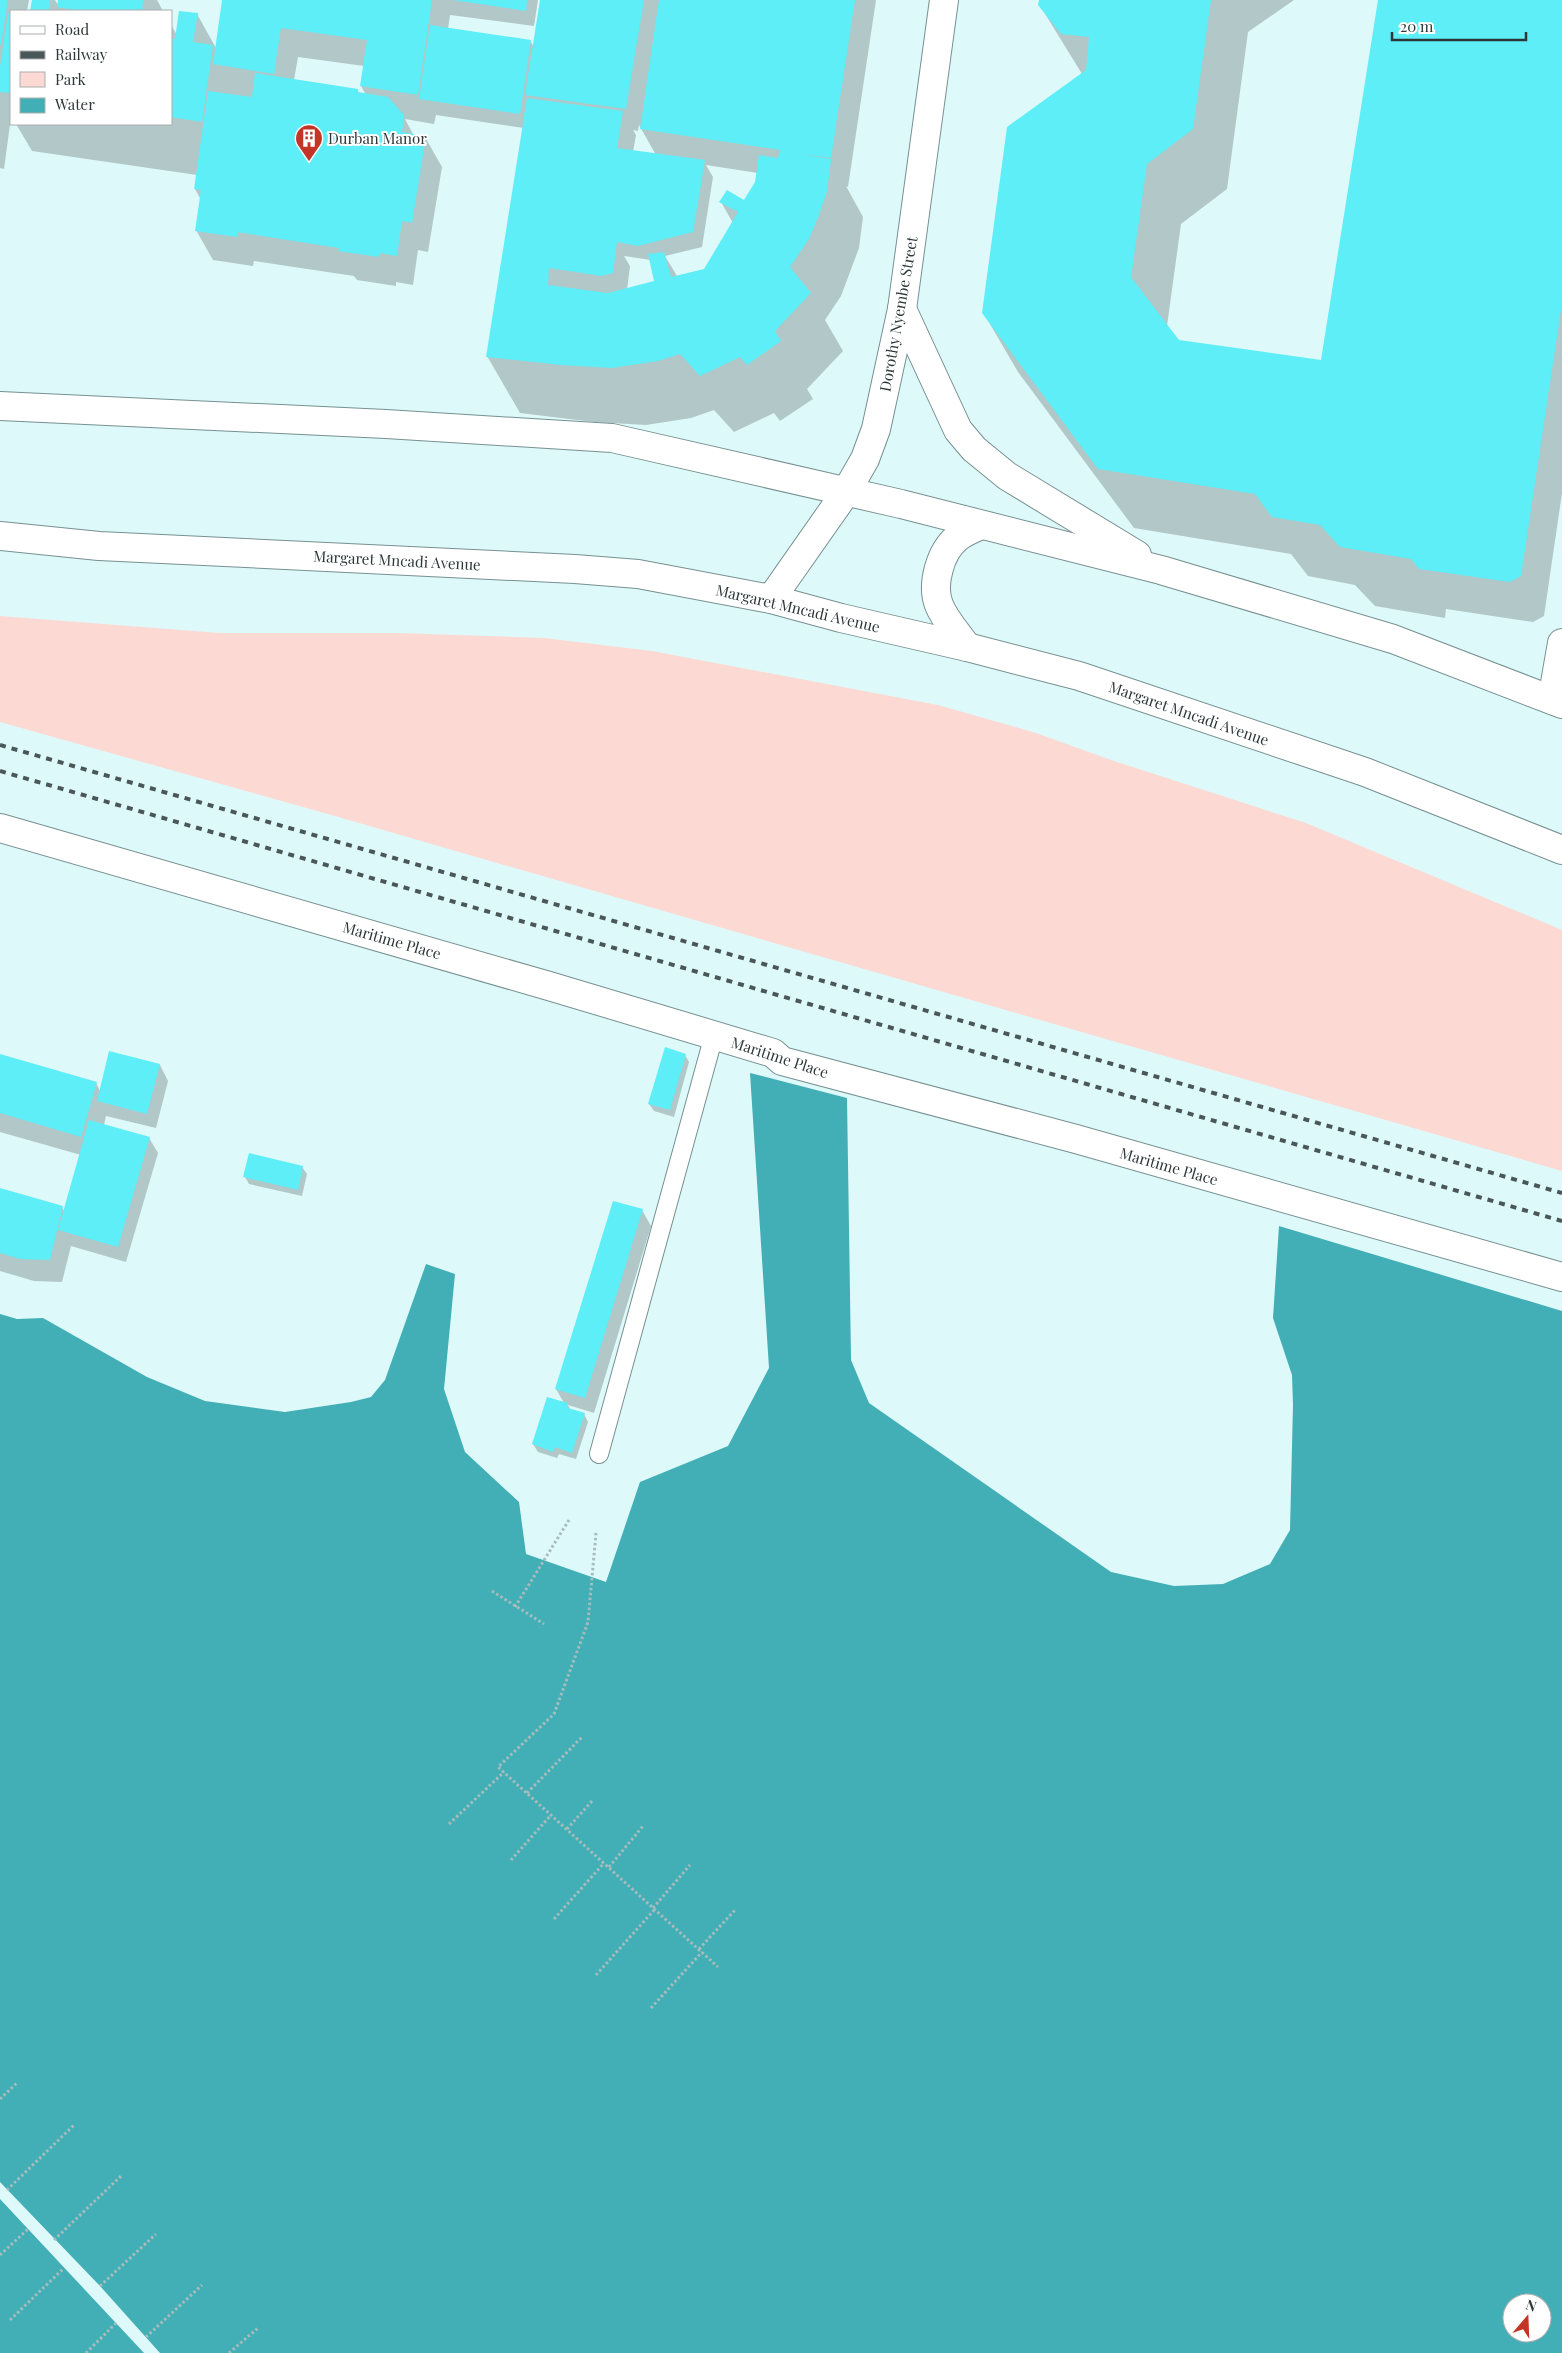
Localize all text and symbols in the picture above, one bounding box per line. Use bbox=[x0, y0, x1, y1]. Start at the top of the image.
legend bbox=[10, 10, 172, 125]
scale bar bbox=[1392, 10, 1526, 42]
text: 20 m bbox=[1400, 16, 1434, 36]
text: Road bbox=[55, 19, 89, 39]
text: Railway bbox=[55, 44, 108, 64]
text: Park bbox=[55, 69, 87, 89]
text: Water bbox=[54, 94, 95, 114]
building icon: Durban Manor bbox=[294, 123, 324, 162]
place label: Durban Manor bbox=[328, 128, 427, 148]
street label: Dorothy Nyembe Street bbox=[874, 234, 922, 393]
street label: Margaret Mncadi Avenue bbox=[313, 546, 481, 574]
street label: Margaret Mncadi Avenue bbox=[714, 579, 882, 637]
street label: Margaret Mncadi Avenue bbox=[1106, 676, 1272, 750]
street label: Maritime Place bbox=[341, 916, 443, 964]
street label: Maritime Place bbox=[729, 1032, 831, 1082]
street label: Maritime Place bbox=[1118, 1142, 1220, 1190]
north arrow bbox=[1502, 2293, 1552, 2343]
text: N bbox=[1524, 2295, 1539, 2316]

